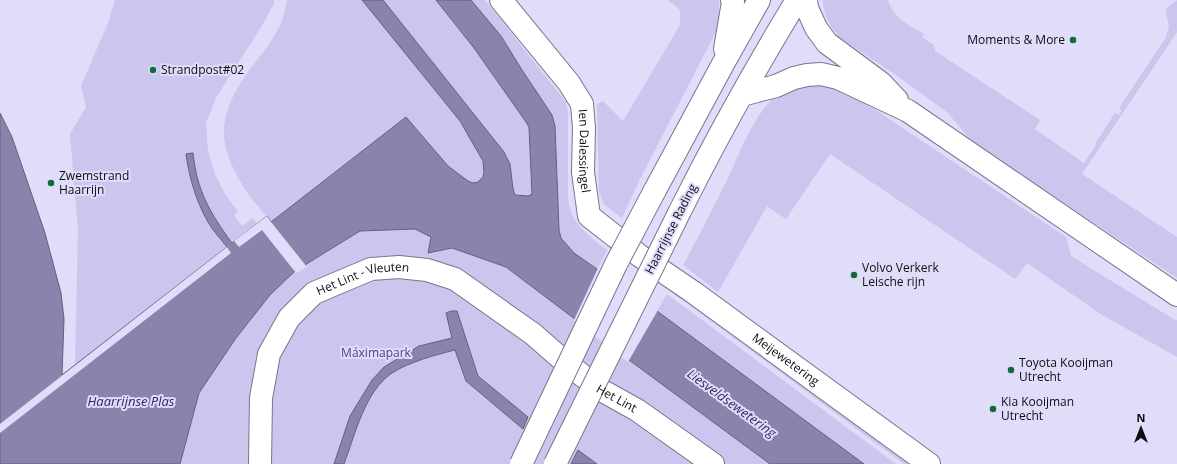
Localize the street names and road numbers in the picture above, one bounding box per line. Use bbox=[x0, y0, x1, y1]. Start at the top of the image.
street label: Ien Dalessingel bbox=[574, 108, 595, 194]
street label: Haarrijnse Rading bbox=[640, 180, 701, 277]
street label: Het Lint - Vleuten bbox=[314, 258, 410, 299]
street label: Meijewetering bbox=[749, 329, 823, 390]
street label: Het Lint bbox=[593, 380, 640, 416]

